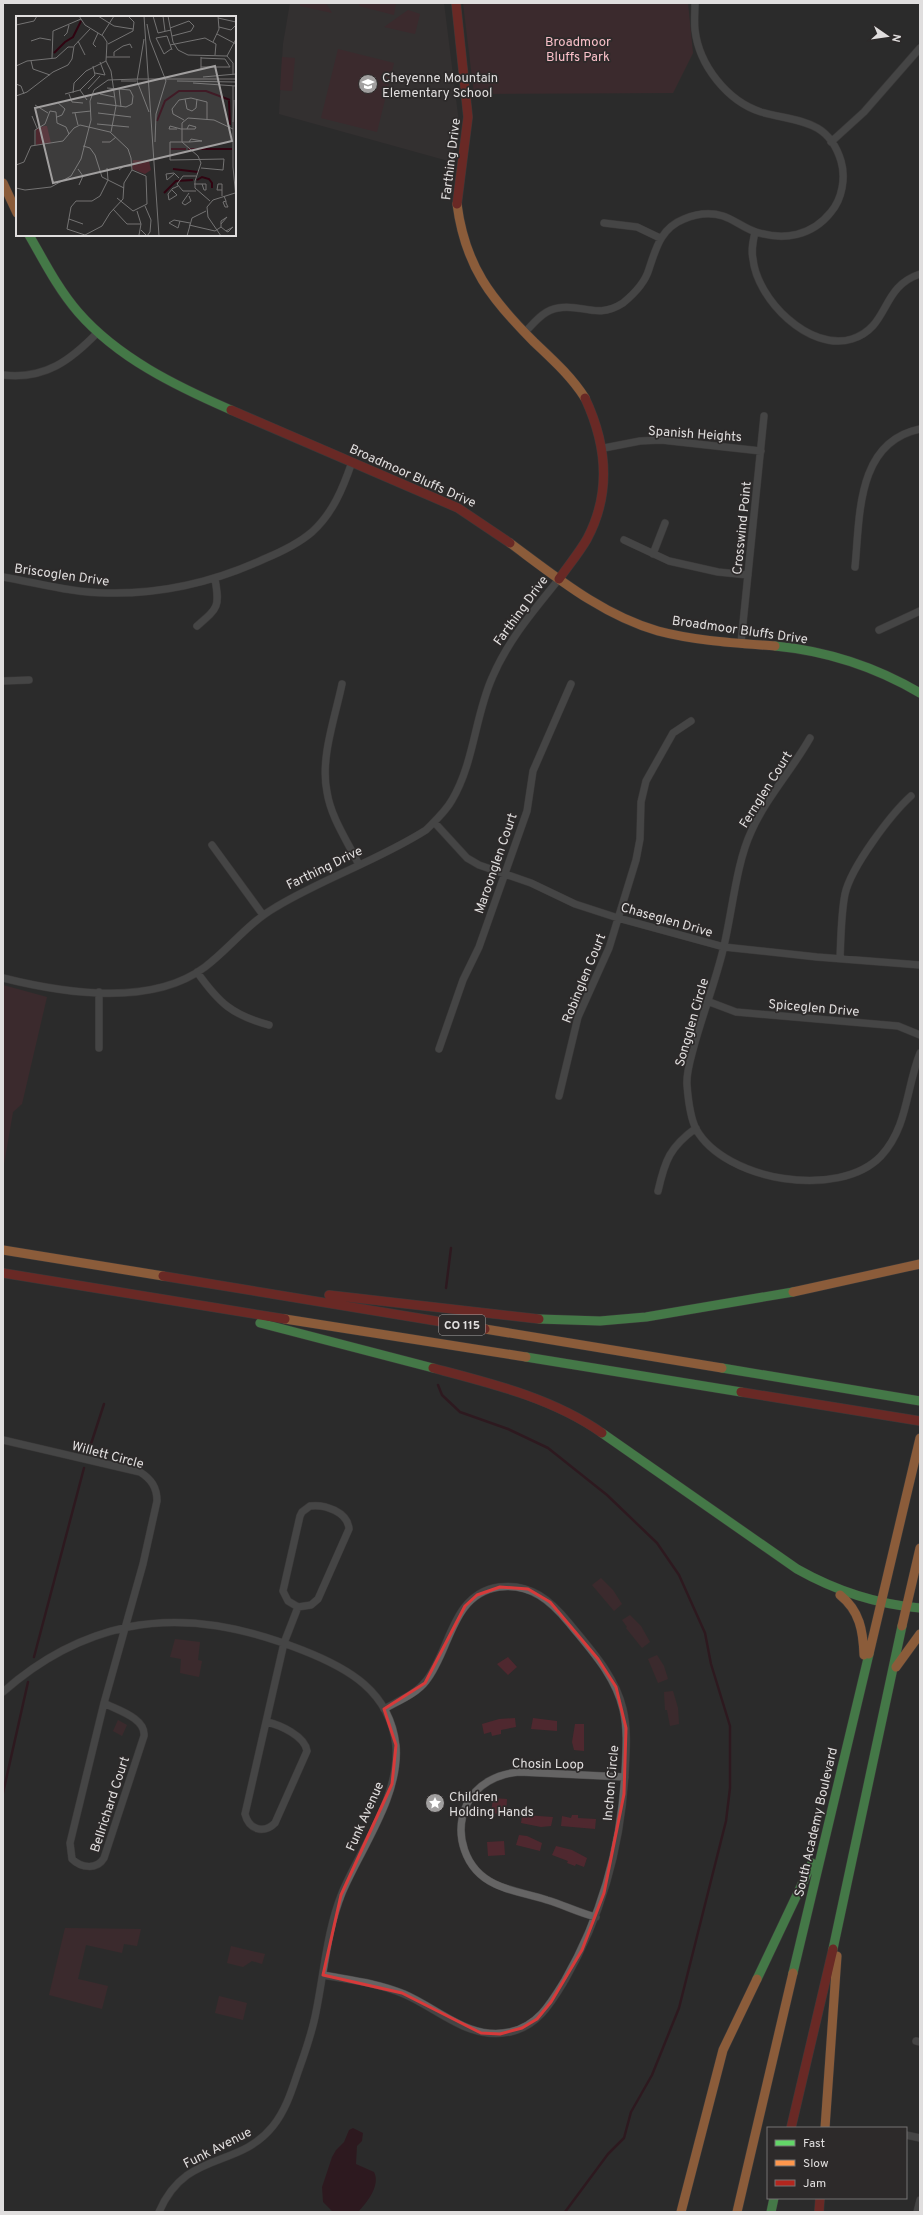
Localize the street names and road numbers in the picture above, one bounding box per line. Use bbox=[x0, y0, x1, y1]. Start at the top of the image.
street label: Farthing Drive bbox=[439, 117, 465, 201]
street label: Spanish Heights bbox=[647, 424, 742, 446]
street label: Broadmoor Bluffs Drive bbox=[346, 442, 478, 512]
street label: Crosswind Point bbox=[730, 481, 756, 576]
street label: Briscoglen Drive bbox=[13, 561, 110, 591]
street label: Farthing Drive bbox=[491, 573, 552, 649]
street label: Broadmoor Bluffs Drive bbox=[671, 614, 809, 648]
street label: Fernglen Court bbox=[737, 749, 797, 831]
street label: Maroonglen Court bbox=[472, 811, 522, 916]
street label: Farthing Drive bbox=[284, 844, 365, 894]
street label: Chaseglen Drive bbox=[619, 900, 714, 942]
street label: Robinglen Court bbox=[560, 932, 610, 1026]
street label: Songglen Circle bbox=[673, 977, 713, 1069]
street label: Spiceglen Drive bbox=[768, 997, 860, 1021]
road number: CO 115 bbox=[439, 1315, 485, 1335]
street label: Willett Circle bbox=[70, 1439, 145, 1473]
street label: Inchon Circle bbox=[601, 1745, 623, 1822]
street label: South Academy Boulevard bbox=[792, 1746, 842, 1899]
street label: Bellrichard Court bbox=[88, 1755, 134, 1855]
street label: Chosin Loop bbox=[512, 1756, 584, 1774]
street label: Funk Avenue bbox=[343, 1780, 388, 1854]
street label: Funk Avenue bbox=[181, 2125, 255, 2173]

